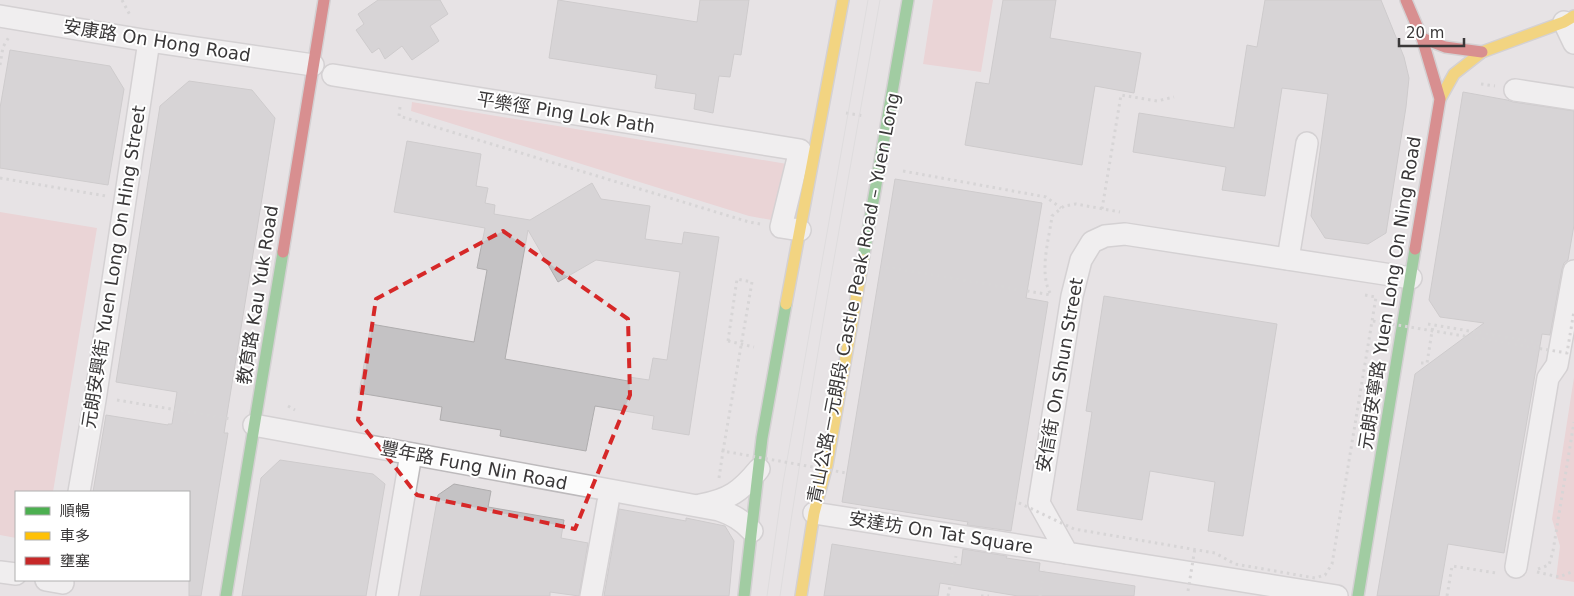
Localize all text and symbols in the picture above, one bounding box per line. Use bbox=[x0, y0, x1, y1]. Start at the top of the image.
street label: 安康路 On Hong Road bbox=[62, 15, 252, 66]
scale bar bbox=[1399, 15, 1464, 47]
text: 20 m bbox=[1406, 24, 1444, 42]
street label: 平樂徑 Ping Lok Path bbox=[475, 88, 657, 137]
street label: 青山公路－元朗段 Castle Peak Road – Yuen Long bbox=[803, 91, 904, 505]
street label: 元朗安興街 Yuen Long On Hing Street bbox=[78, 104, 149, 430]
street label: 元朗安寧路 Yuen Long On Ning Road bbox=[1354, 135, 1425, 451]
street label: 教育路 Kau Yuk Road bbox=[233, 204, 282, 386]
street label: 安信街 On Shun Street bbox=[1032, 276, 1087, 474]
street label: 豐年路 Fung Nin Road bbox=[379, 437, 569, 494]
legend bbox=[15, 491, 190, 581]
text: 順暢 bbox=[60, 502, 90, 520]
street label: 安達坊 On Tat Square bbox=[847, 508, 1035, 557]
text: 車多 bbox=[60, 527, 90, 545]
text: 壅塞 bbox=[60, 552, 90, 570]

